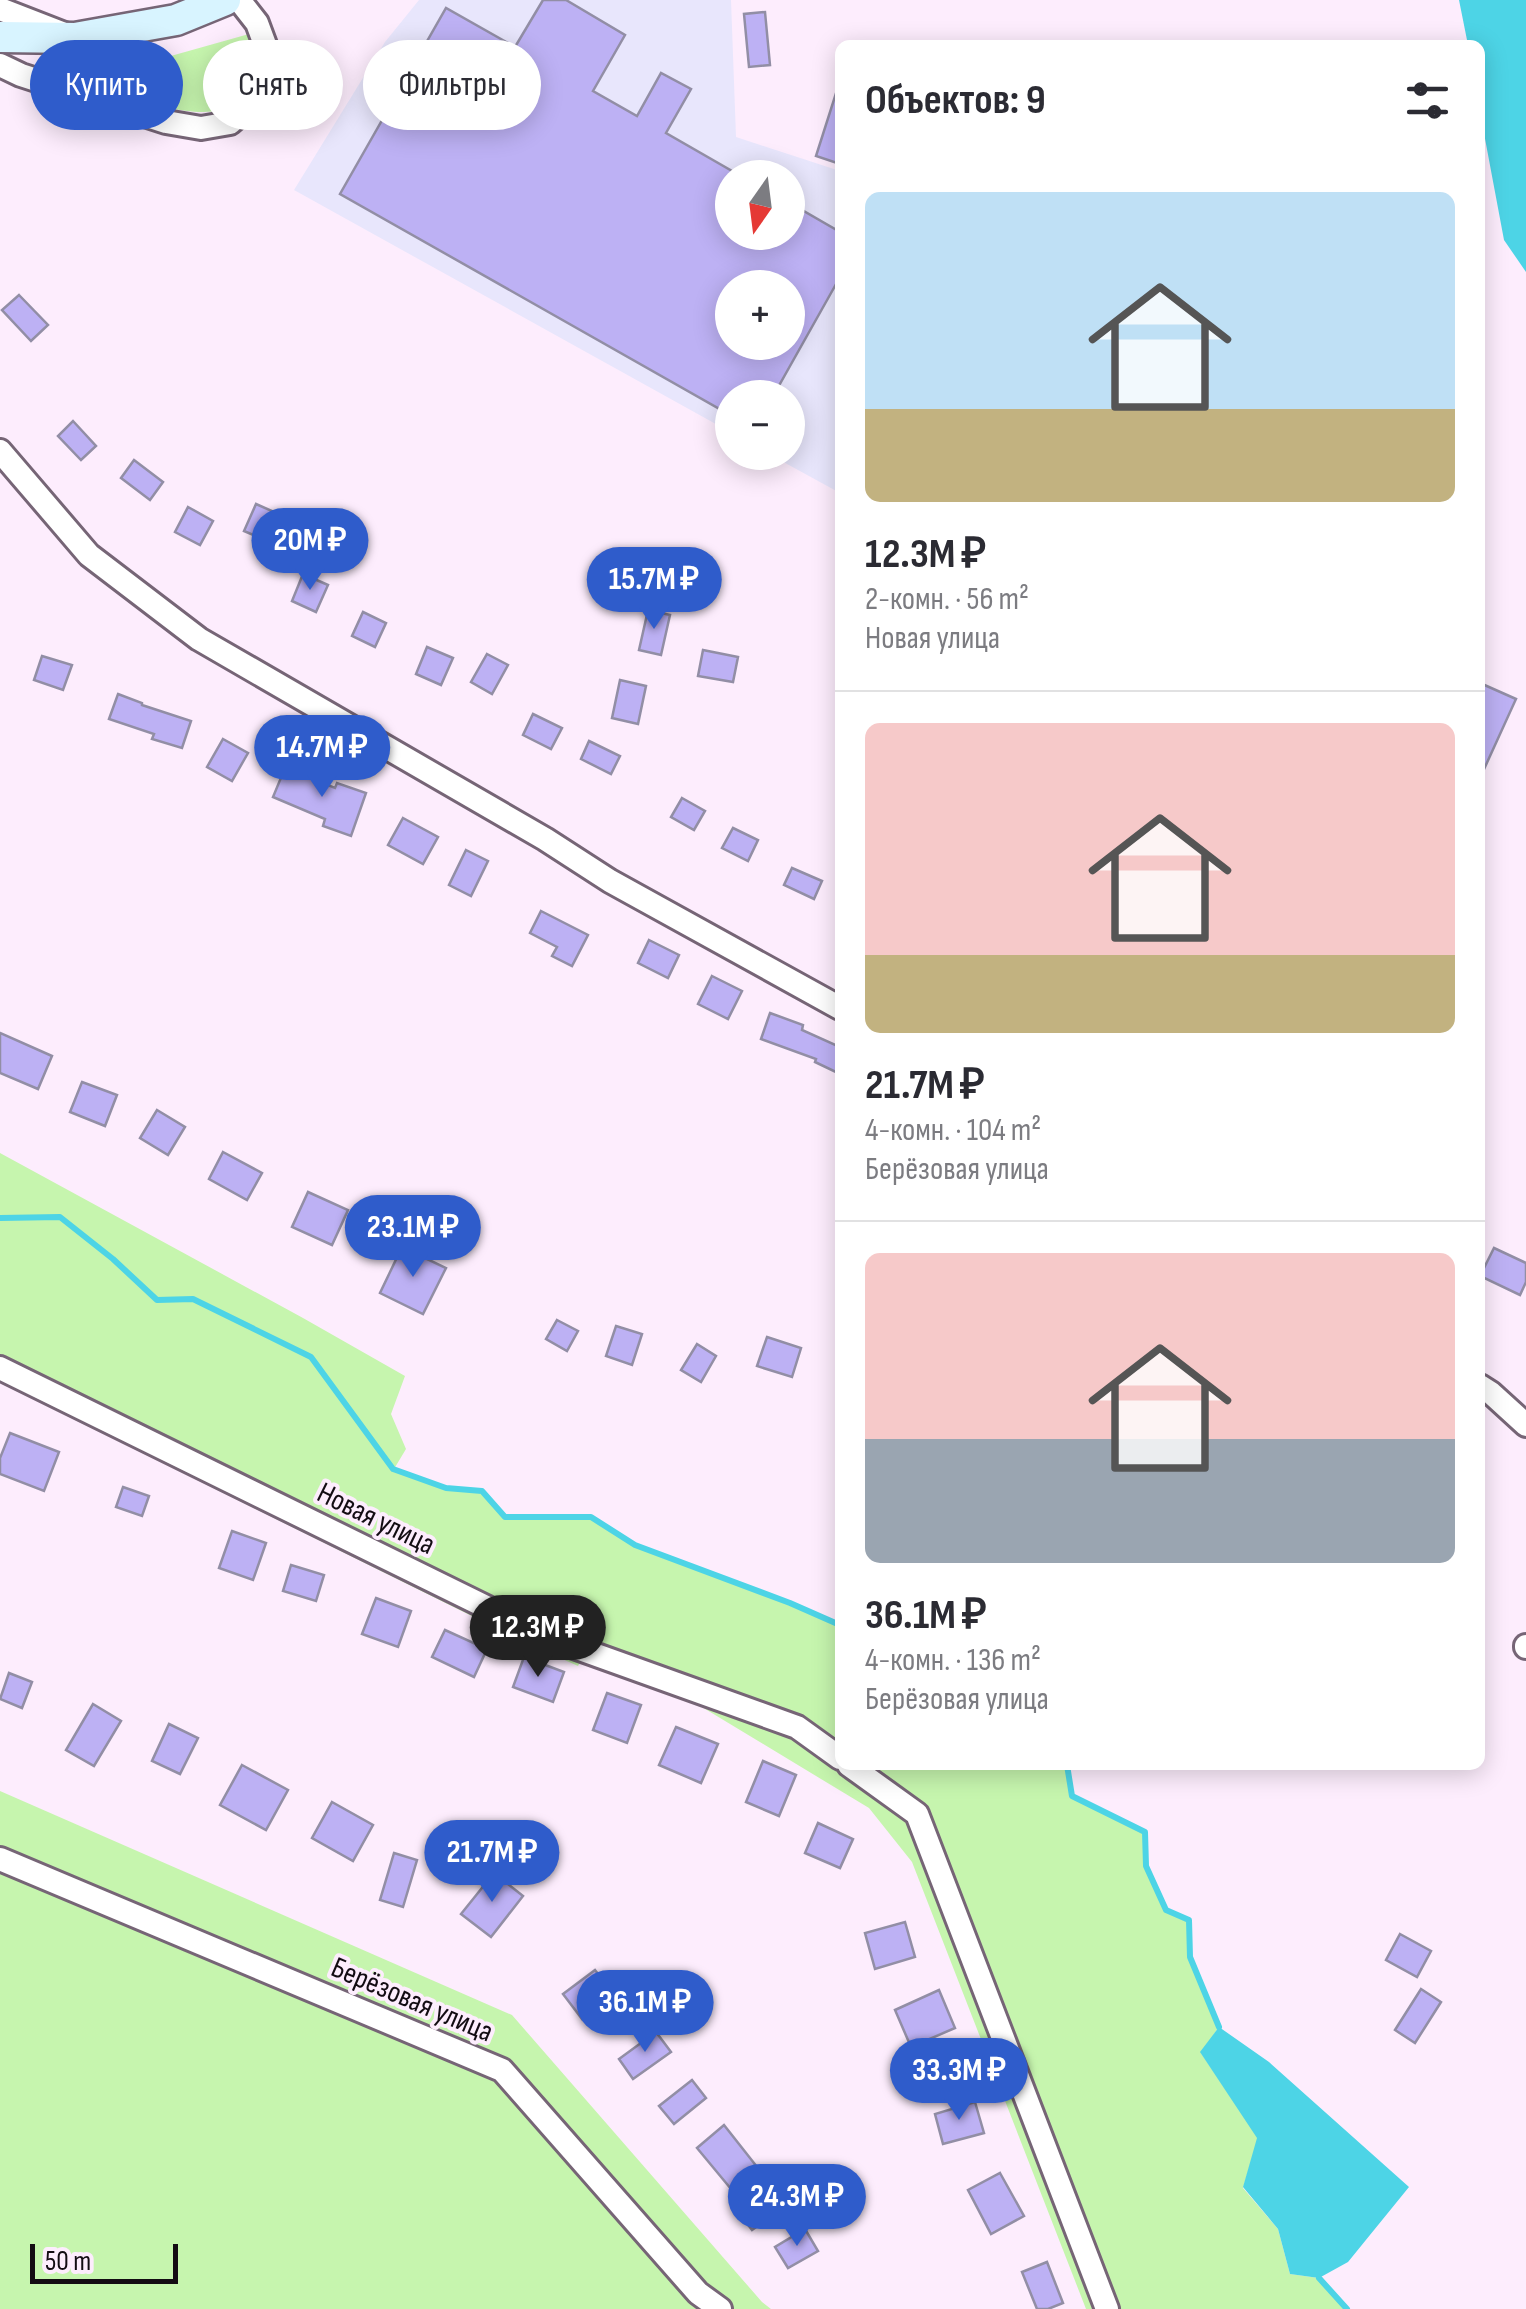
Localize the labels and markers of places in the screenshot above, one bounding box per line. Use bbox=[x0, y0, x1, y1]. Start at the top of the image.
pin: 20M ₽ bbox=[240, 508, 380, 593]
pin: 15.7M ₽ bbox=[562, 547, 746, 632]
pin: 14.7M ₽ bbox=[230, 715, 414, 800]
pin: 23.1M ₽ bbox=[321, 1195, 505, 1280]
pin: 12.3M ₽ bbox=[446, 1595, 630, 1680]
pin: 21.7M ₽ bbox=[400, 1820, 584, 1905]
pin: 36.1M ₽ bbox=[553, 1970, 737, 2055]
pin: 33.3M ₽ bbox=[867, 2038, 1051, 2123]
pin: 24.3M ₽ bbox=[705, 2164, 889, 2249]

